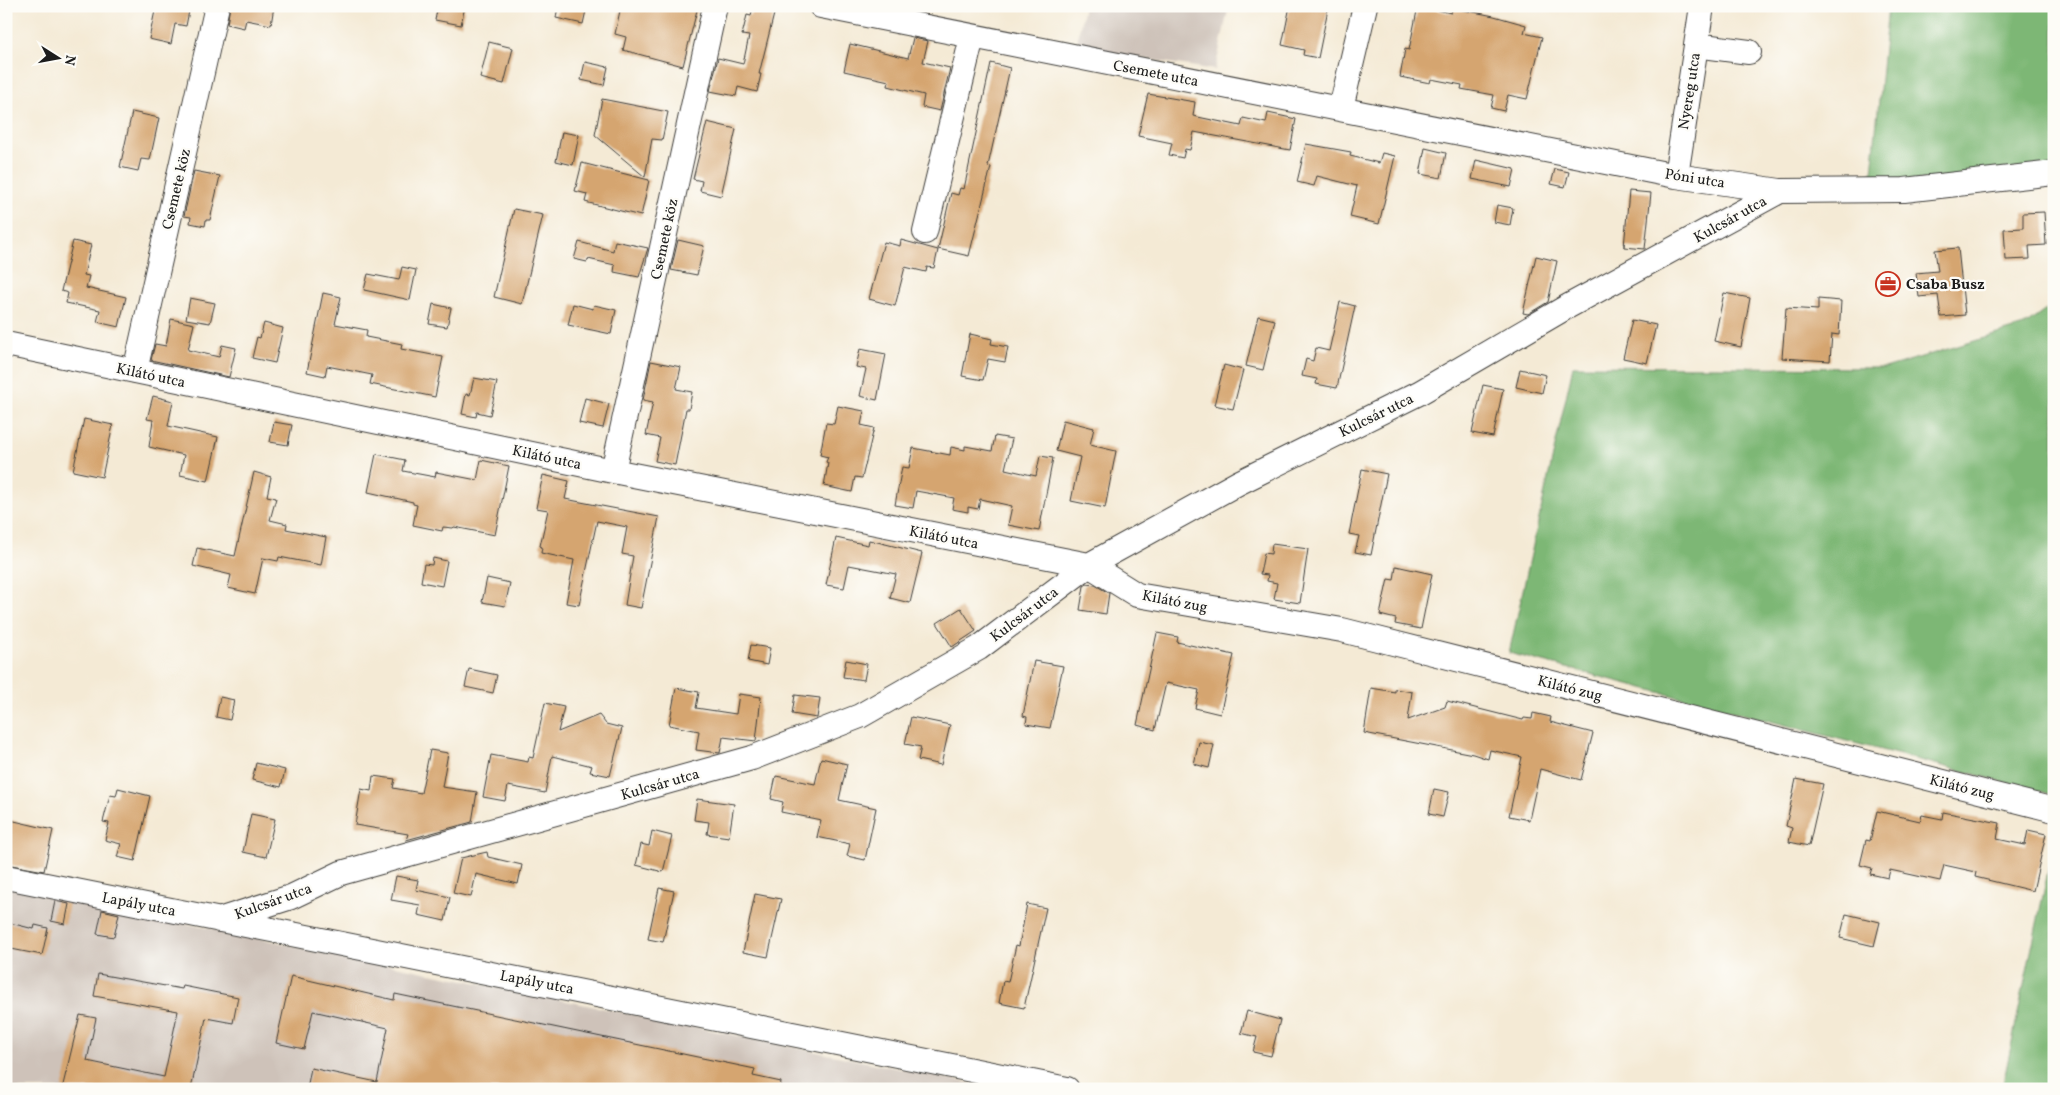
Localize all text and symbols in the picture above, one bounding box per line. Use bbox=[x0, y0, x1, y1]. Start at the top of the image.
north arrow bbox=[32, 32, 82, 82]
street label: Nyereg utca bbox=[1674, 51, 1707, 131]
text: N bbox=[59, 53, 80, 67]
street label: Csemete utca bbox=[1111, 56, 1200, 93]
street label: Csemete köz bbox=[158, 147, 197, 232]
street label: Póni utca bbox=[1663, 164, 1726, 195]
street label: Kulcsár utca bbox=[1690, 192, 1771, 249]
street label: Csemete köz bbox=[647, 197, 684, 282]
office icon: Csaba Busz bbox=[1875, 271, 1901, 297]
place label: Csaba Busz bbox=[1906, 275, 1985, 296]
street label: Kilátó utca bbox=[114, 359, 187, 394]
street label: Kulcsár utca bbox=[1336, 389, 1418, 443]
street label: Kilátó utca bbox=[510, 441, 583, 476]
street label: Kilátó utca bbox=[907, 521, 980, 555]
street label: Kulcsár utca bbox=[986, 583, 1063, 648]
street label: Kilátó zug bbox=[1140, 586, 1210, 619]
street label: Kilátó zug bbox=[1535, 671, 1605, 708]
street label: Kulcsár utca bbox=[619, 764, 702, 807]
street label: Kilátó zug bbox=[1927, 770, 1997, 807]
street label: Kulcsár utca bbox=[232, 879, 315, 926]
street label: Lapály utca bbox=[100, 888, 177, 923]
street label: Lapály utca bbox=[498, 966, 575, 1001]

